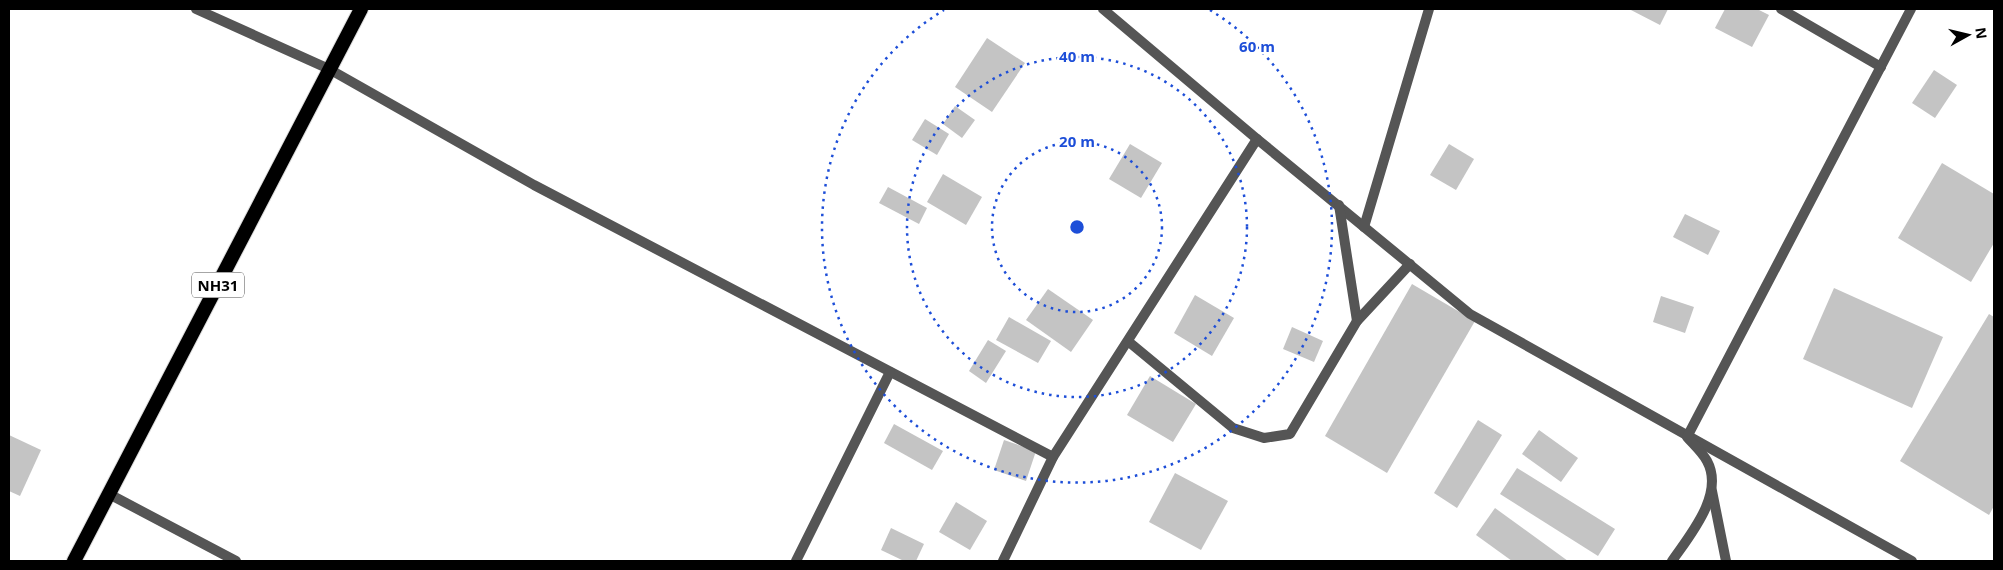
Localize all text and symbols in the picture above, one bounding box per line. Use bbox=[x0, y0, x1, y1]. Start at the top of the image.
north arrow bbox=[1943, 10, 1993, 60]
text: N bbox=[1971, 26, 1992, 40]
text: 60 m bbox=[1239, 36, 1275, 56]
text: 40 m bbox=[1059, 46, 1095, 66]
text: 20 m bbox=[1059, 131, 1095, 151]
centre of rings bbox=[1068, 218, 1086, 236]
road number: NH31 bbox=[192, 272, 244, 298]

